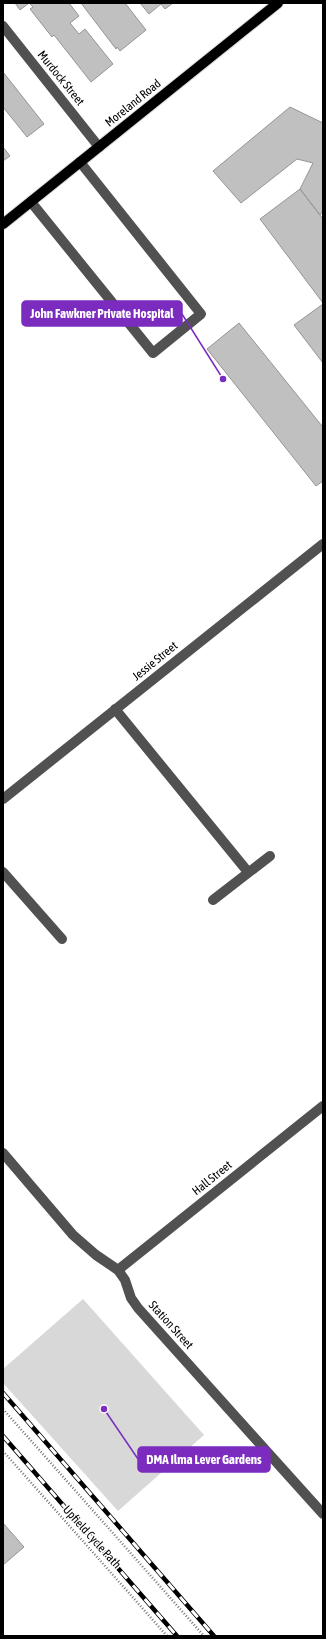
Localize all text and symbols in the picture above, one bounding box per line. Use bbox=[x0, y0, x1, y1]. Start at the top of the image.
street label: Murdock Street bbox=[35, 48, 88, 109]
street label: Moreland Road bbox=[102, 76, 164, 130]
callout: John Fawkner Private Hospital bbox=[22, 301, 182, 326]
text: John Fawkner Private Hospital bbox=[29, 306, 174, 321]
street label: Jessie Street bbox=[130, 638, 181, 683]
street label: Hall Street bbox=[189, 1157, 235, 1198]
street label: Station Street bbox=[146, 1298, 197, 1352]
callout: DMA Ilma Lever Gardens bbox=[138, 1447, 270, 1472]
text: DMA Ilma Lever Gardens bbox=[146, 1452, 262, 1467]
street label: Upfield Cycle Path bbox=[60, 1503, 124, 1571]

